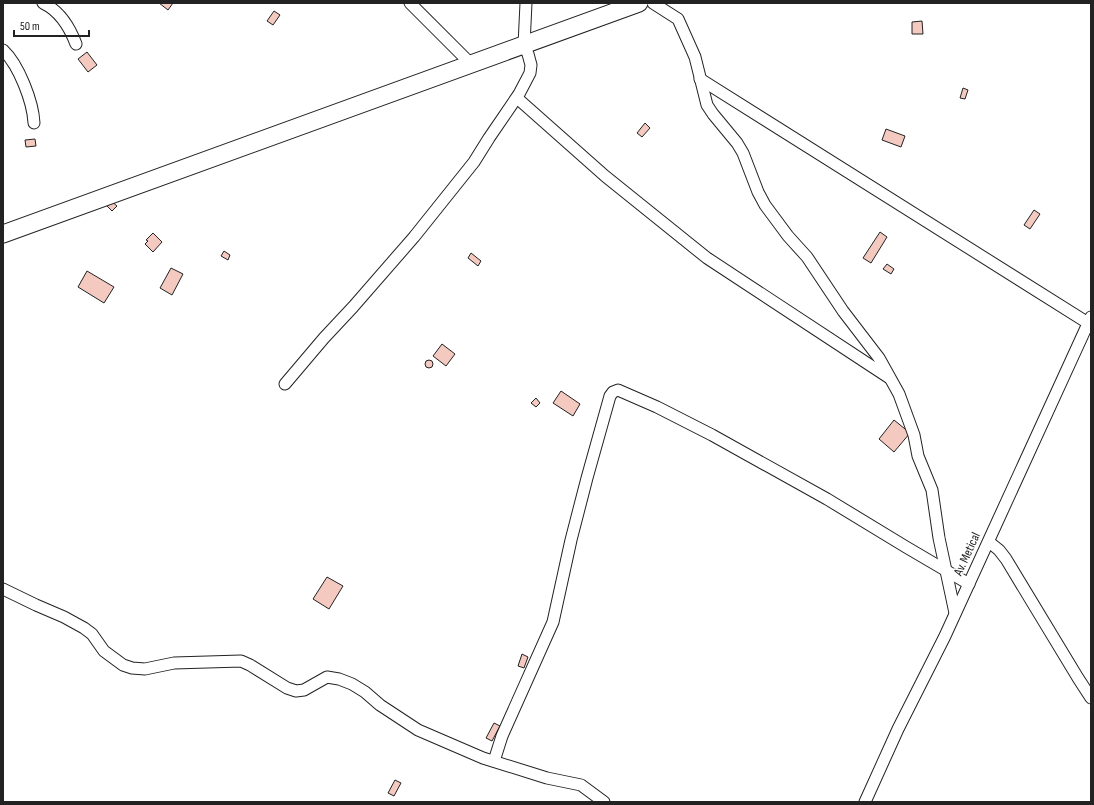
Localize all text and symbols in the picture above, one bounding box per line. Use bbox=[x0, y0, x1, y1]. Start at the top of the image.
scale bar bbox=[14, 12, 89, 38]
text: 50 m bbox=[20, 19, 40, 34]
street label: Av. Metical bbox=[950, 530, 984, 579]

